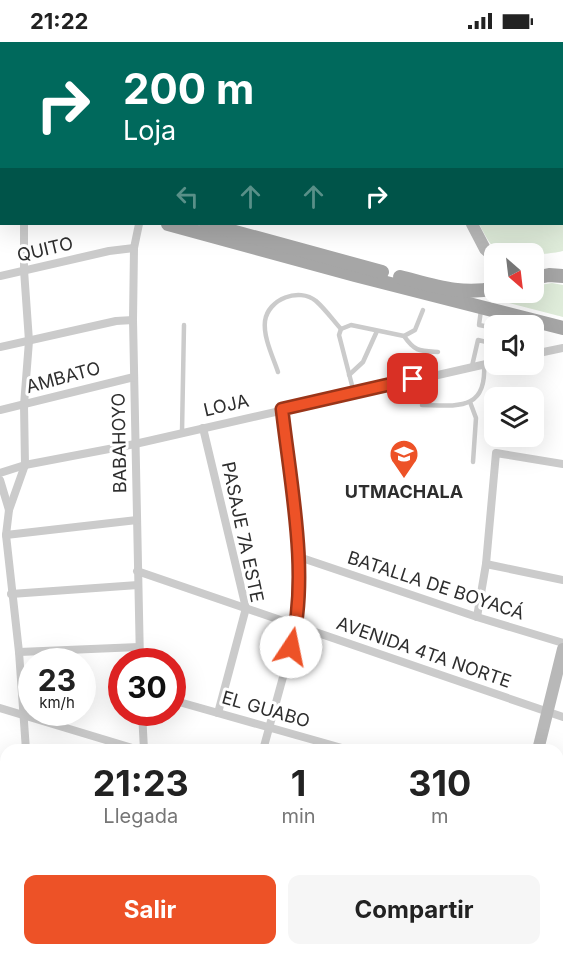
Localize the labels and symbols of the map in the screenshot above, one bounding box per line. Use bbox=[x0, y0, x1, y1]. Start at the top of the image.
street label: QUITO bbox=[15, 232, 75, 266]
north arrow bbox=[484, 243, 544, 303]
pin bbox=[387, 353, 438, 404]
street label: AMBATO bbox=[23, 357, 103, 397]
street label: LOJA bbox=[201, 390, 251, 420]
street label: BABAHOYO bbox=[108, 393, 130, 493]
school or university icon: UTMACHALA bbox=[388, 438, 420, 480]
street label: PASAJE 7A ESTE bbox=[218, 460, 268, 604]
place label: UTMACHALA bbox=[345, 481, 463, 502]
street label: BATALLA DE BOYACÁ bbox=[345, 546, 527, 624]
street label: AVENIDA 4TA NORTE bbox=[334, 612, 514, 692]
position arrow bbox=[259, 615, 323, 679]
speed limit sign: 30 bbox=[108, 648, 186, 726]
street label: EL GUABO bbox=[220, 686, 312, 732]

